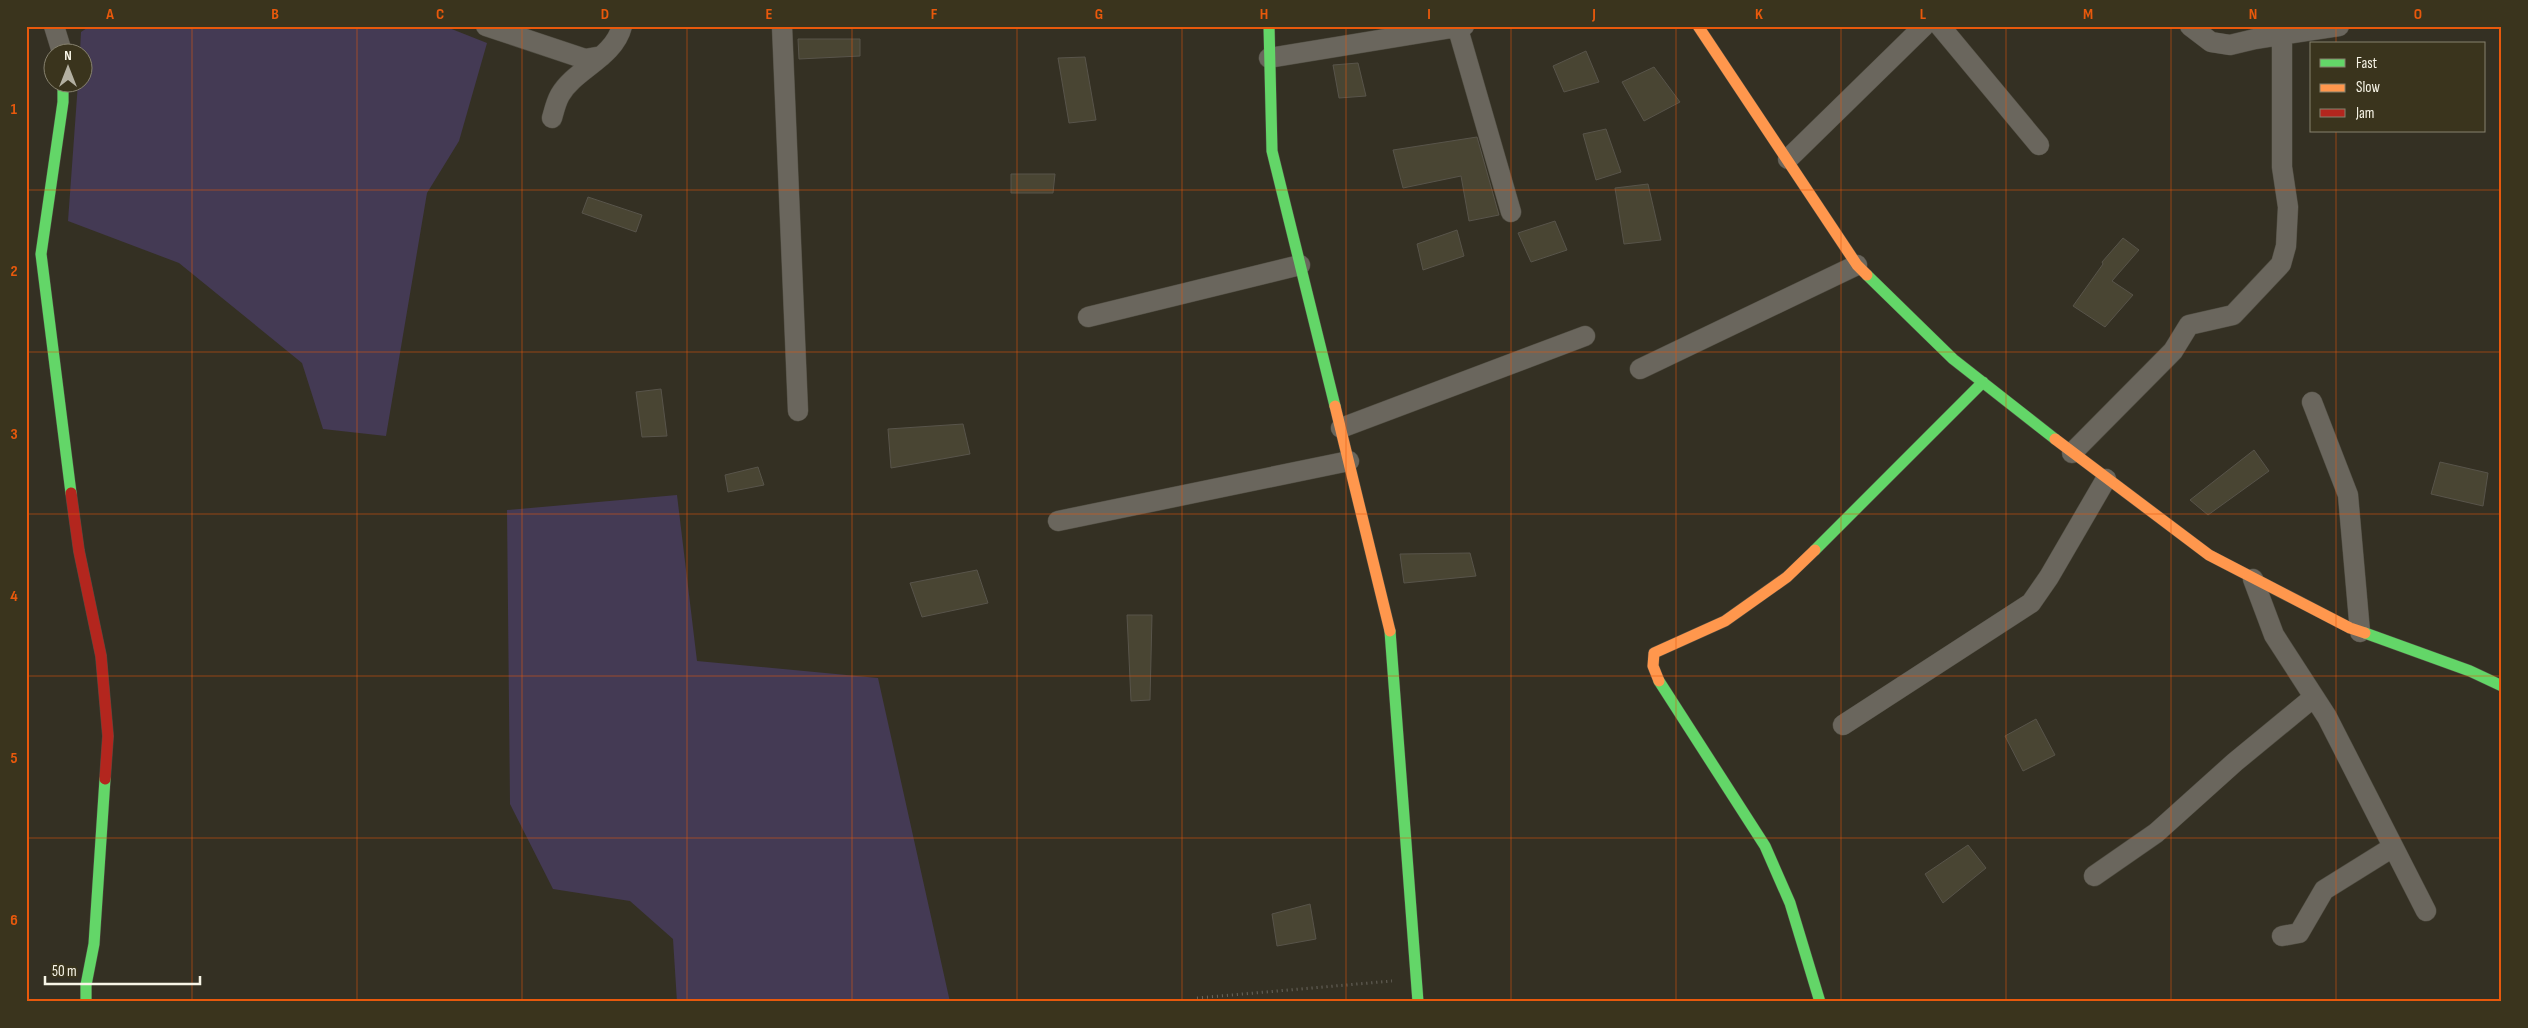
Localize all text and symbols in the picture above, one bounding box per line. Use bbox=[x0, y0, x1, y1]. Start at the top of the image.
text: A bbox=[105, 5, 114, 24]
text: B bbox=[271, 5, 279, 24]
text: C bbox=[436, 5, 444, 24]
text: D bbox=[601, 5, 609, 24]
text: E bbox=[766, 5, 773, 24]
text: F bbox=[931, 5, 938, 24]
text: G bbox=[1095, 5, 1103, 24]
text: H bbox=[1260, 5, 1268, 24]
text: I bbox=[1427, 5, 1431, 24]
text: J bbox=[1591, 5, 1596, 24]
text: K bbox=[1755, 5, 1763, 24]
text: L bbox=[1920, 5, 1927, 24]
text: M bbox=[2083, 5, 2093, 24]
text: N bbox=[2249, 5, 2257, 24]
text: O bbox=[2414, 5, 2422, 24]
north arrow bbox=[42, 42, 92, 92]
legend bbox=[2310, 42, 2486, 132]
text: N bbox=[64, 47, 72, 64]
text: Fast bbox=[2356, 54, 2378, 73]
text: Slow bbox=[2356, 78, 2380, 97]
text: 1 bbox=[11, 100, 18, 119]
text: Jam bbox=[2355, 104, 2374, 123]
text: 2 bbox=[10, 262, 18, 281]
text: 3 bbox=[10, 425, 18, 444]
text: 4 bbox=[10, 587, 18, 606]
text: 5 bbox=[10, 749, 18, 768]
text: 6 bbox=[10, 911, 18, 930]
scale bar bbox=[45, 953, 200, 985]
text: 50 m bbox=[52, 962, 77, 981]

